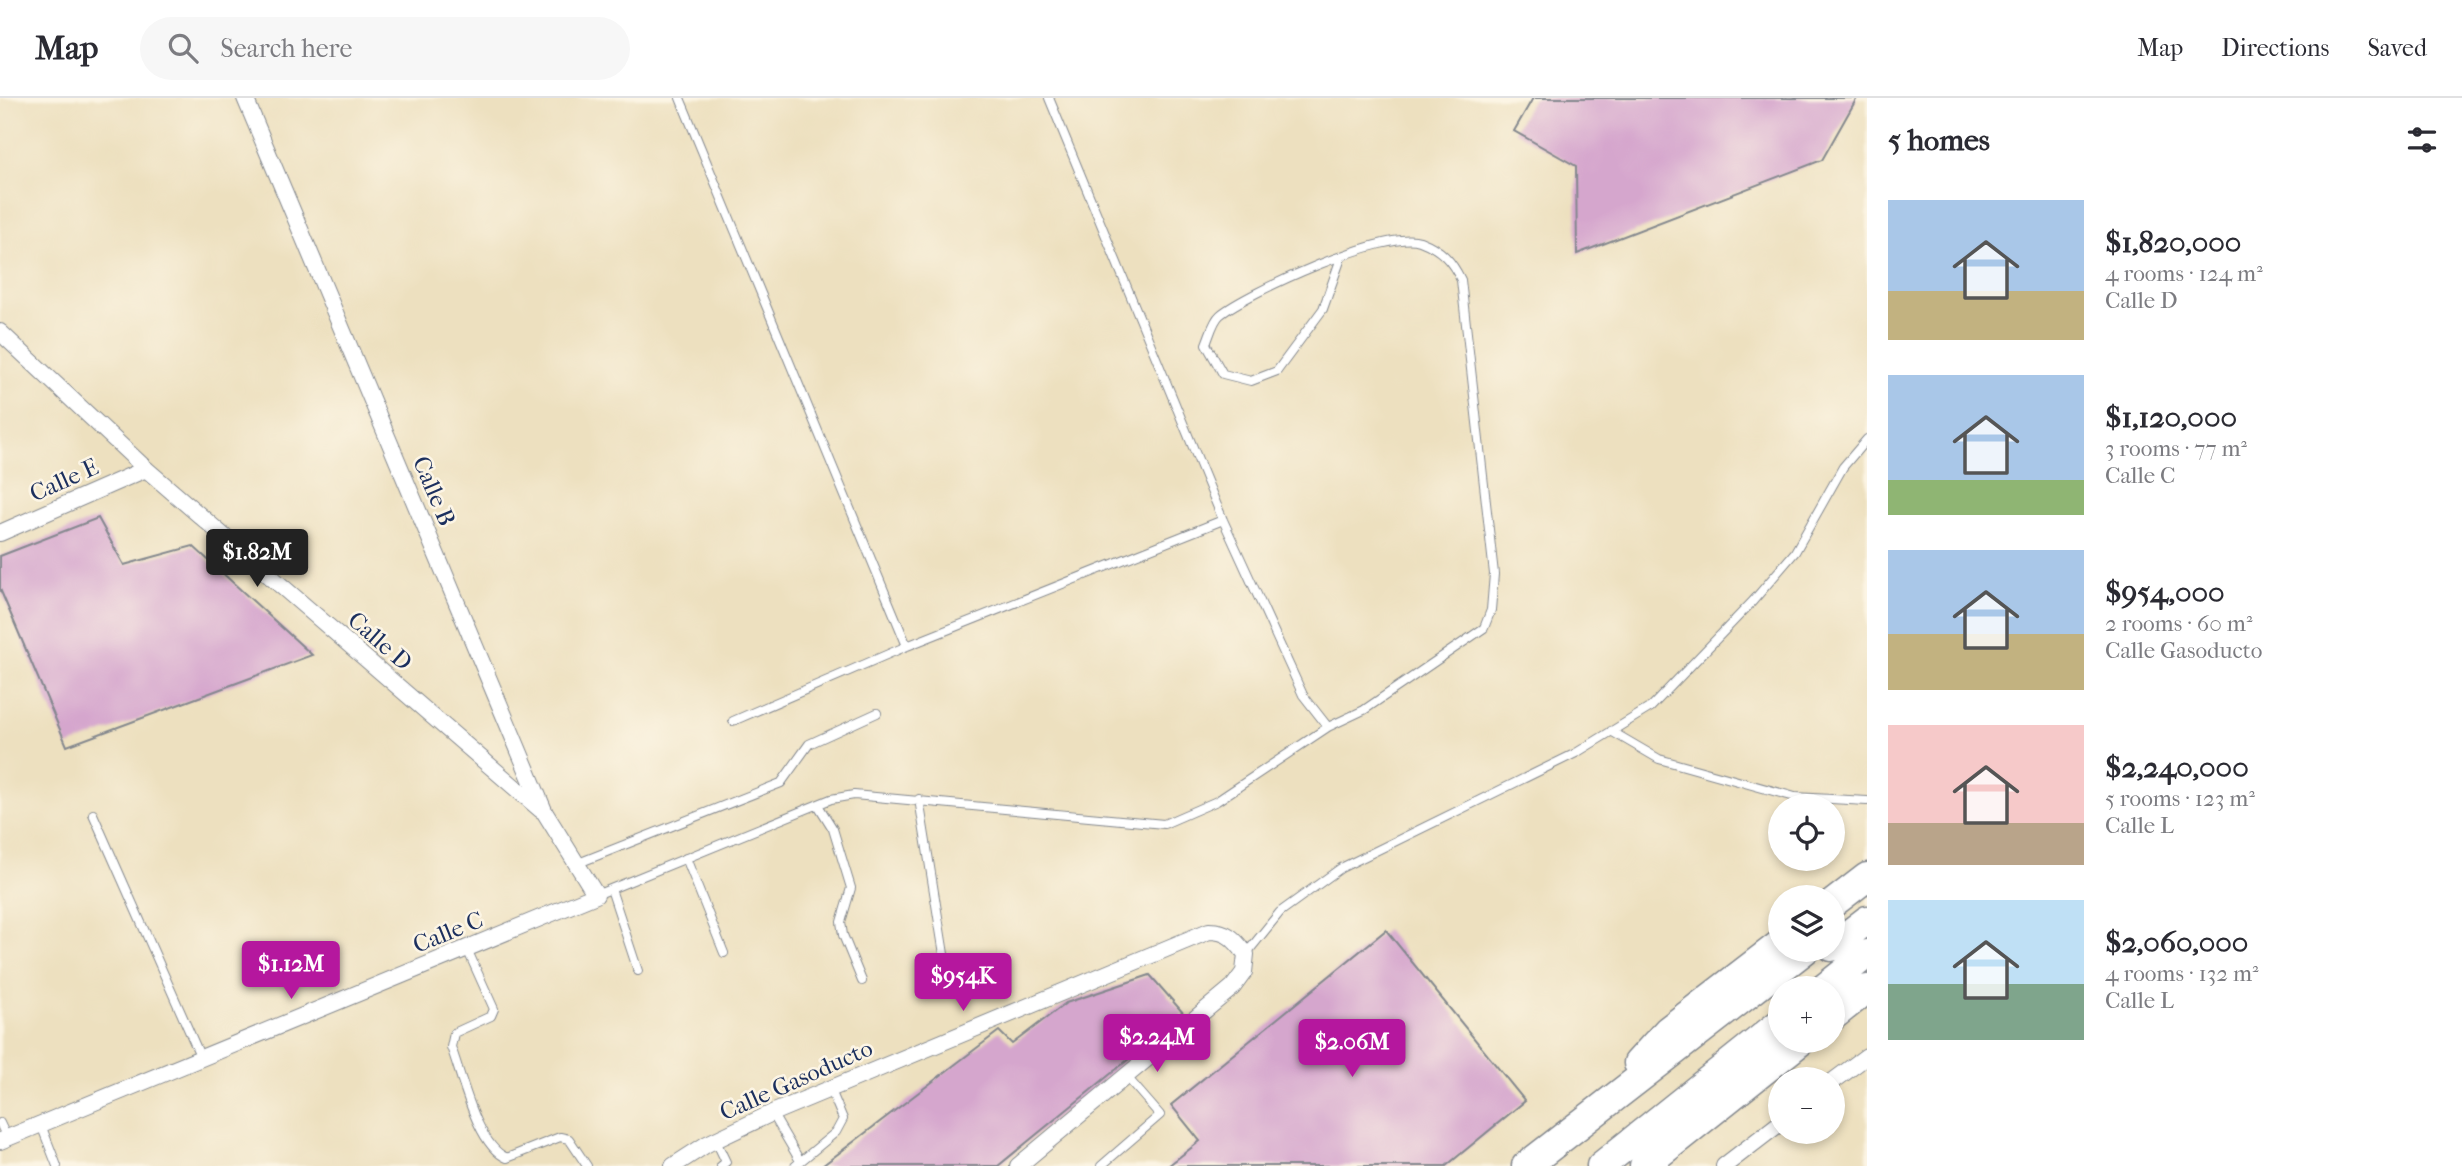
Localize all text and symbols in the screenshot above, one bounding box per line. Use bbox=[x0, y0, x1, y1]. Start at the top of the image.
search box bbox=[140, 17, 630, 80]
text: Map bbox=[35, 29, 98, 68]
icon: search bbox=[164, 29, 202, 67]
text: Search here bbox=[220, 33, 352, 64]
text: Map bbox=[2137, 34, 2183, 62]
text: Directions bbox=[2221, 34, 2329, 62]
text: Saved bbox=[2367, 34, 2427, 62]
icon: filters bbox=[2403, 121, 2441, 159]
text: 5 homes bbox=[1888, 123, 1990, 158]
text: $1,820,000 bbox=[2105, 225, 2241, 260]
icon: home bbox=[1944, 228, 2028, 312]
text: 4 rooms · 124 m² bbox=[2105, 260, 2263, 287]
text: Calle D bbox=[2105, 287, 2178, 314]
text: $1,120,000 bbox=[2105, 400, 2237, 435]
icon: home bbox=[1944, 403, 2028, 487]
text: 3 rooms · 77 m² bbox=[2105, 435, 2247, 462]
street label: Calle B bbox=[407, 452, 461, 530]
street label: Calle E bbox=[25, 453, 103, 507]
text: Calle C bbox=[2105, 462, 2175, 489]
pin: $1.82M bbox=[200, 530, 314, 589]
text: $1.82M bbox=[222, 538, 292, 565]
text: $954,000 bbox=[2105, 575, 2225, 610]
icon: home bbox=[1944, 578, 2028, 662]
street label: Calle D bbox=[342, 606, 418, 676]
text: 2 rooms · 60 m² bbox=[2105, 610, 2252, 637]
text: Calle Gasoducto bbox=[2105, 637, 2262, 664]
text: $2,240,000 bbox=[2105, 750, 2249, 785]
icon: home bbox=[1944, 753, 2028, 837]
text: 5 rooms · 123 m² bbox=[2105, 785, 2255, 812]
map controls bbox=[1768, 794, 1845, 1144]
button: locate bbox=[1768, 794, 1845, 871]
text: Calle L bbox=[2105, 812, 2174, 839]
button: layers bbox=[1768, 885, 1845, 962]
street label: Calle C bbox=[409, 905, 487, 959]
text: $2,060,000 bbox=[2105, 925, 2248, 960]
icon: home bbox=[1944, 928, 2028, 1012]
pin: $1.12M bbox=[234, 942, 348, 1001]
text: $1.12M bbox=[258, 950, 324, 977]
pin: $954K bbox=[914, 954, 1012, 1013]
text: 4 rooms · 132 m² bbox=[2105, 960, 2259, 987]
text: $954K bbox=[931, 962, 995, 989]
button: + bbox=[1768, 976, 1845, 1053]
text: Calle L bbox=[2105, 987, 2174, 1014]
pin: $2.24M bbox=[1100, 1014, 1214, 1074]
pin: $2.06M bbox=[1295, 1020, 1409, 1079]
text: $2.24M bbox=[1119, 1023, 1195, 1050]
text: $2.06M bbox=[1314, 1028, 1390, 1055]
street label: Calle Gasoducto bbox=[715, 1034, 877, 1126]
button: − bbox=[1768, 1067, 1845, 1144]

